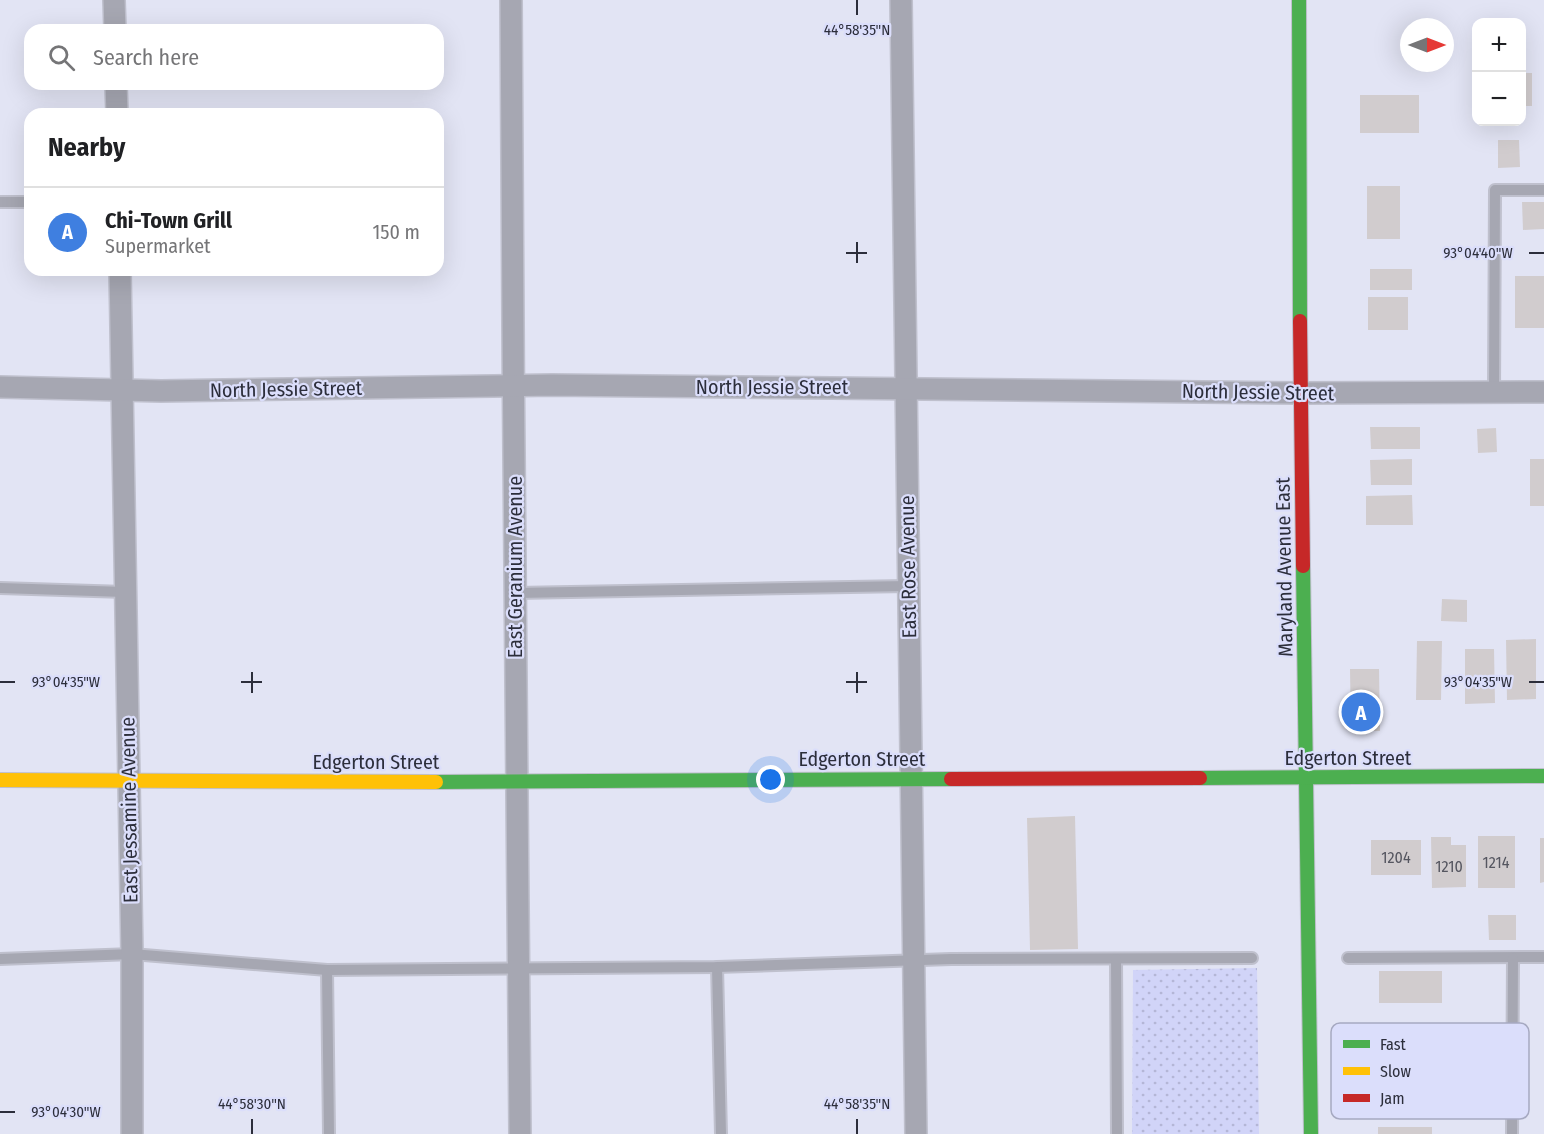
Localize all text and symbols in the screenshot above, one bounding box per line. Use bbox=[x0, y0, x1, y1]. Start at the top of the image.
north arrow bbox=[1400, 18, 1454, 72]
map controls bbox=[1472, 18, 1526, 126]
button: + bbox=[1472, 18, 1526, 72]
text: 44°58'35"N bbox=[824, 21, 890, 39]
search box bbox=[24, 24, 444, 90]
icon: search bbox=[45, 41, 78, 74]
text: Search here bbox=[93, 44, 199, 71]
button: − bbox=[1472, 72, 1526, 126]
text: Nearby bbox=[48, 132, 125, 163]
text: Chi-Town Grill bbox=[105, 207, 232, 234]
text: A bbox=[62, 220, 73, 244]
text: 150 m bbox=[373, 220, 420, 244]
text: Supermarket bbox=[105, 234, 211, 258]
text: 93°04'40"W bbox=[1443, 244, 1513, 262]
street label: North Jessie Street bbox=[696, 375, 849, 399]
street label: North Jessie Street bbox=[210, 376, 363, 402]
street label: North Jessie Street bbox=[1182, 379, 1335, 405]
street label: East Geranium Avenue bbox=[503, 476, 527, 658]
street label: Maryland Avenue East bbox=[1270, 477, 1298, 657]
street label: East Rose Avenue bbox=[895, 495, 921, 639]
text: 93°04'35"W bbox=[32, 673, 100, 691]
text: 93°04'35"W bbox=[1444, 673, 1512, 691]
pin: A bbox=[1342, 690, 1380, 734]
street label: East Jessamine Avenue bbox=[115, 717, 143, 903]
street label: Edgerton Street bbox=[1285, 746, 1412, 770]
street label: Edgerton Street bbox=[799, 747, 926, 771]
street label: Edgerton Street bbox=[313, 750, 440, 774]
your location bbox=[756, 765, 785, 794]
house number: 1204 bbox=[1381, 848, 1411, 867]
house number: 1214 bbox=[1483, 853, 1510, 872]
house number: 1210 bbox=[1435, 857, 1463, 876]
legend bbox=[1331, 1023, 1529, 1119]
text: Fast bbox=[1380, 1035, 1407, 1054]
text: Slow bbox=[1380, 1062, 1411, 1081]
text: Jam bbox=[1380, 1089, 1405, 1108]
text: 44°58'30"N bbox=[218, 1095, 286, 1113]
text: 44°58'35"N bbox=[824, 1095, 890, 1113]
text: 93°04'30"W bbox=[31, 1103, 101, 1121]

